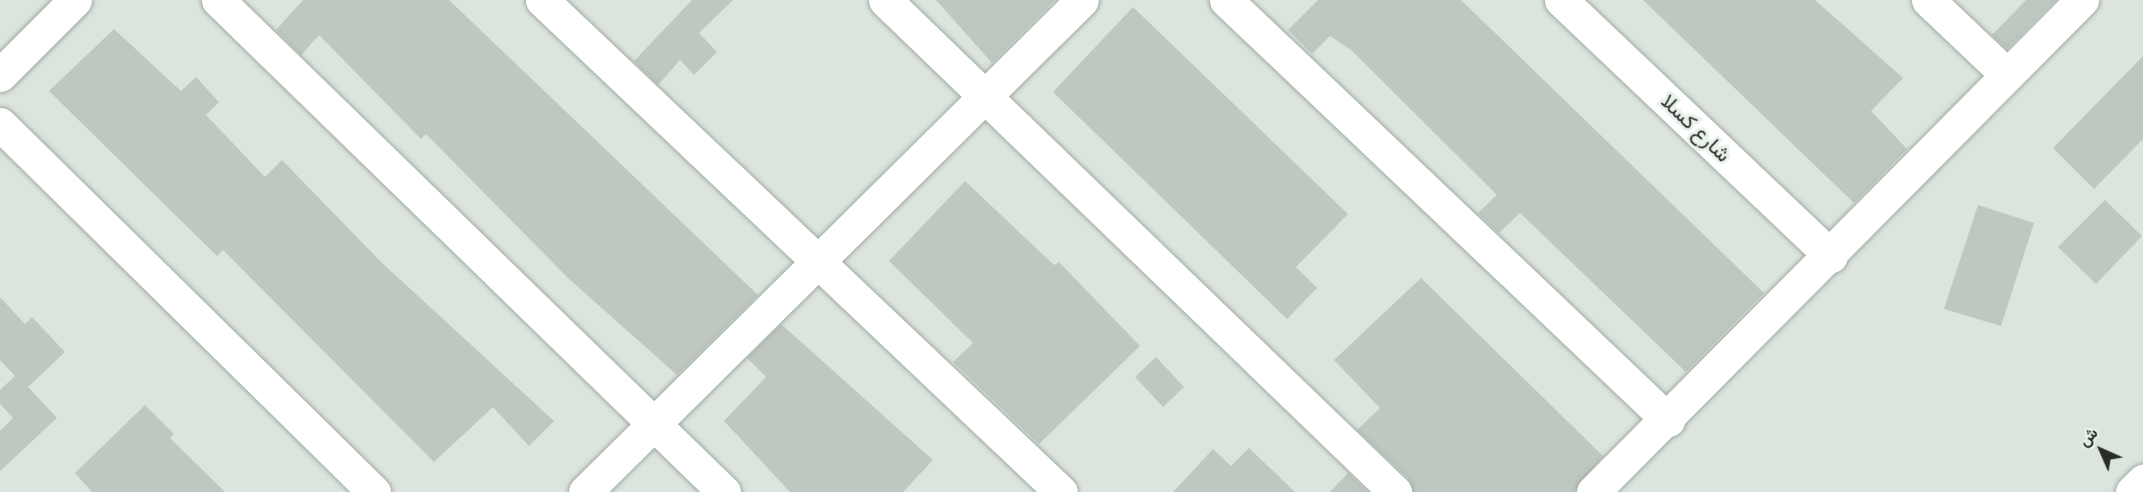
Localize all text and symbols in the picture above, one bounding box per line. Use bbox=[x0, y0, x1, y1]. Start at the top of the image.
street label: شارع كسلا bbox=[1656, 89, 1736, 167]
north arrow bbox=[2071, 420, 2131, 480]
text: ش bbox=[2074, 423, 2101, 450]

